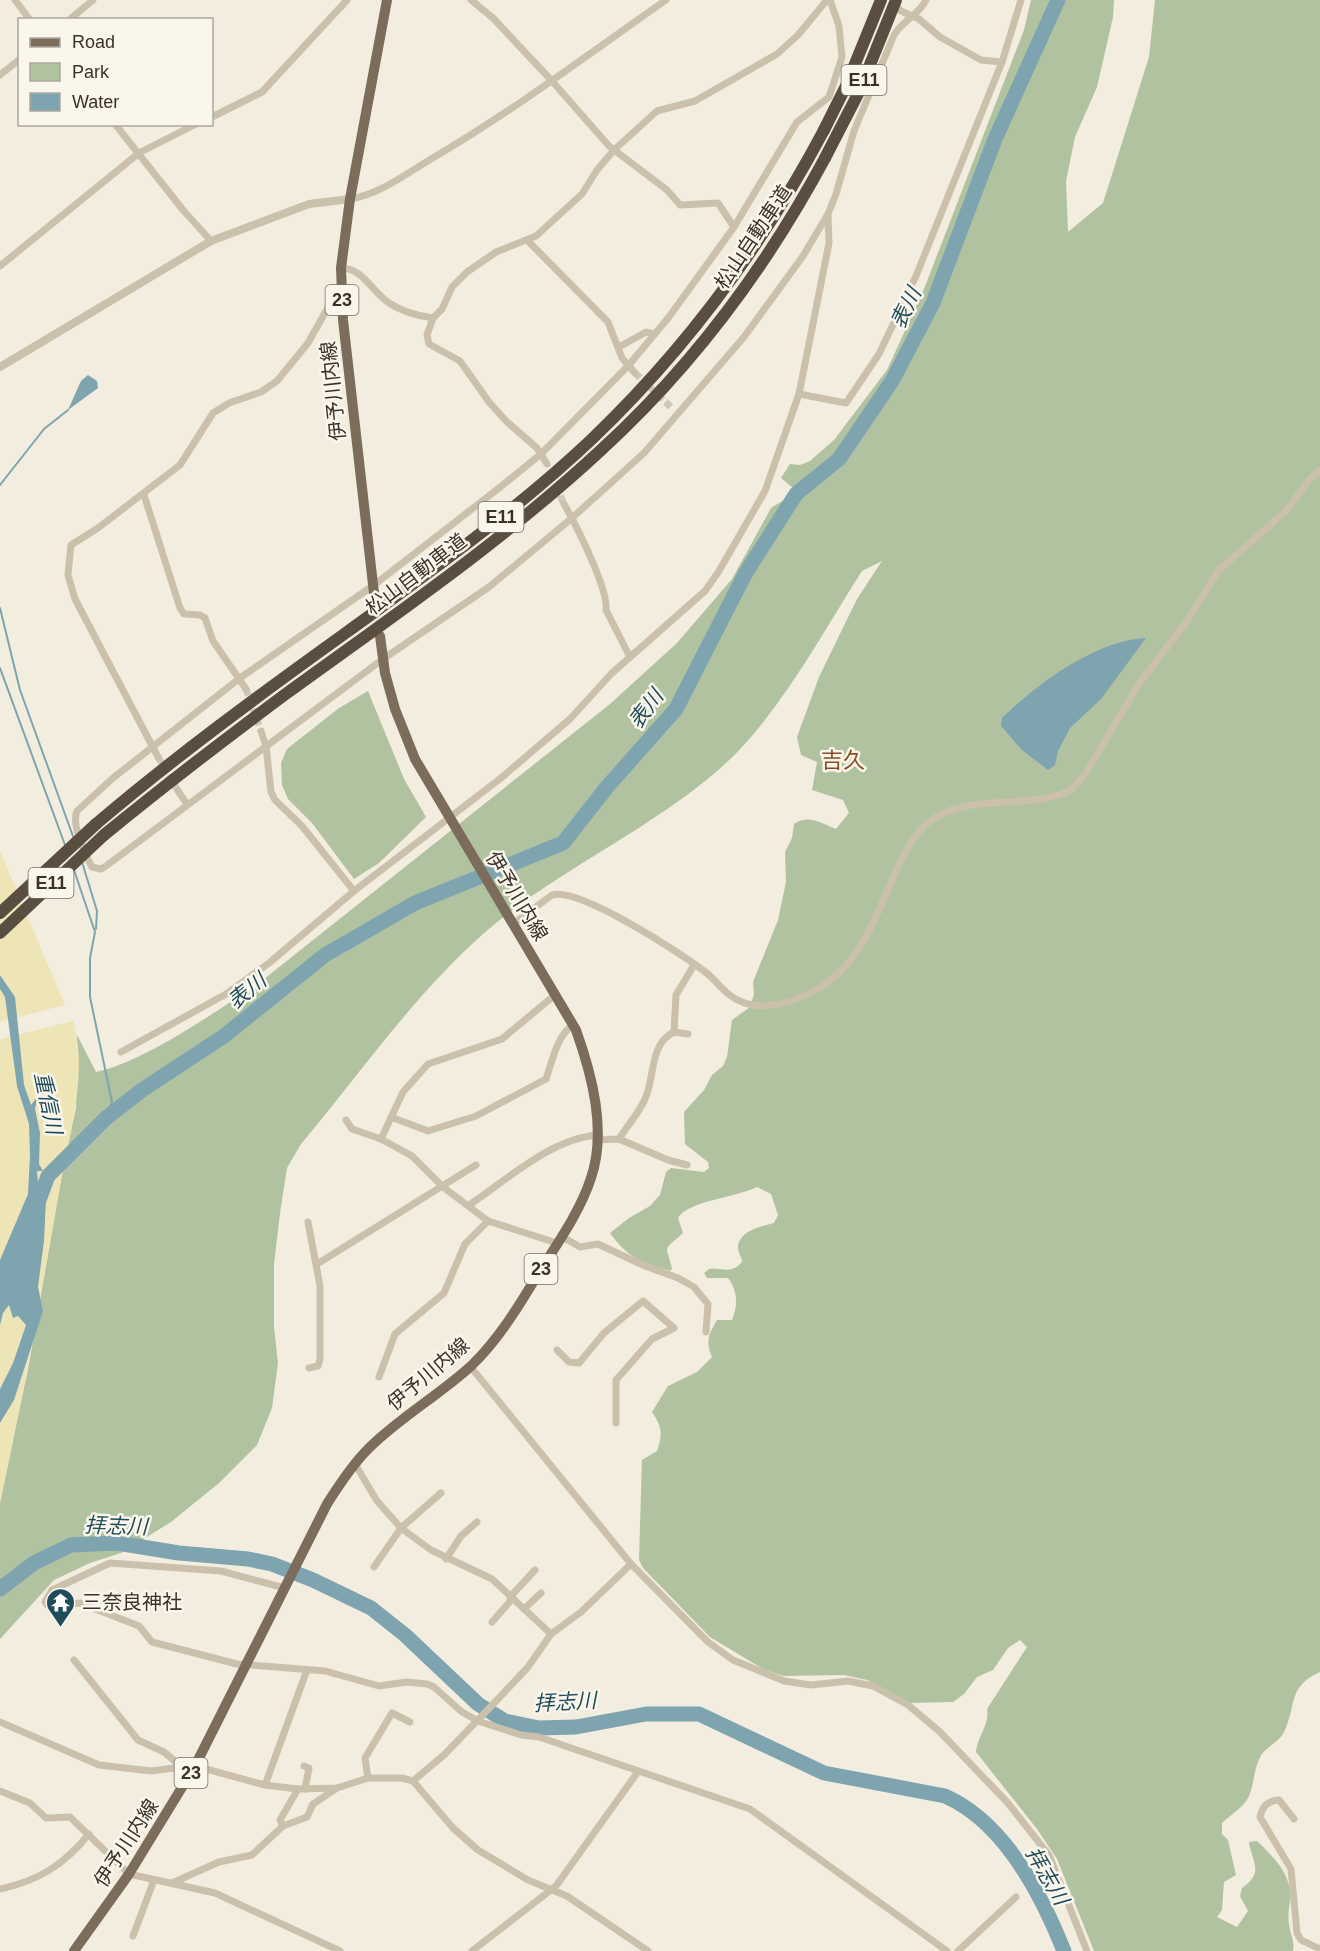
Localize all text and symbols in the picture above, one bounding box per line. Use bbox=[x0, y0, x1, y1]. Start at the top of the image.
legend bbox=[18, 18, 213, 126]
text: Road bbox=[72, 32, 115, 52]
text: Park bbox=[72, 62, 110, 82]
road number: E11 bbox=[842, 65, 886, 95]
text: Water bbox=[72, 92, 119, 112]
street label: 松山自動車道 bbox=[710, 181, 796, 293]
water label: 表川 bbox=[886, 282, 926, 332]
road number: 23 bbox=[326, 285, 358, 315]
street label: 伊予川内線 bbox=[317, 340, 349, 442]
road number: E11 bbox=[478, 502, 524, 532]
street label: 松山自動車道 bbox=[361, 529, 471, 619]
water label: 表川 bbox=[624, 683, 669, 732]
district label: 吉久 bbox=[821, 748, 865, 773]
street label: 伊予川内線 bbox=[482, 847, 552, 945]
road number: E11 bbox=[28, 868, 74, 898]
water label: 表川 bbox=[223, 967, 272, 1013]
water label: 重信川 bbox=[31, 1070, 67, 1138]
road number: 23 bbox=[524, 1254, 558, 1284]
street label: 伊予川内線 bbox=[383, 1333, 473, 1415]
water label: 拝志川 bbox=[84, 1513, 150, 1538]
temple icon: 三奈良神社 bbox=[45, 1586, 77, 1628]
place label: 三奈良神社 bbox=[82, 1591, 182, 1613]
water label: 拝志川 bbox=[533, 1688, 599, 1715]
road number: 23 bbox=[174, 1758, 207, 1788]
street label: 伊予川内線 bbox=[90, 1795, 162, 1891]
water label: 拝志川 bbox=[1022, 1843, 1074, 1911]

